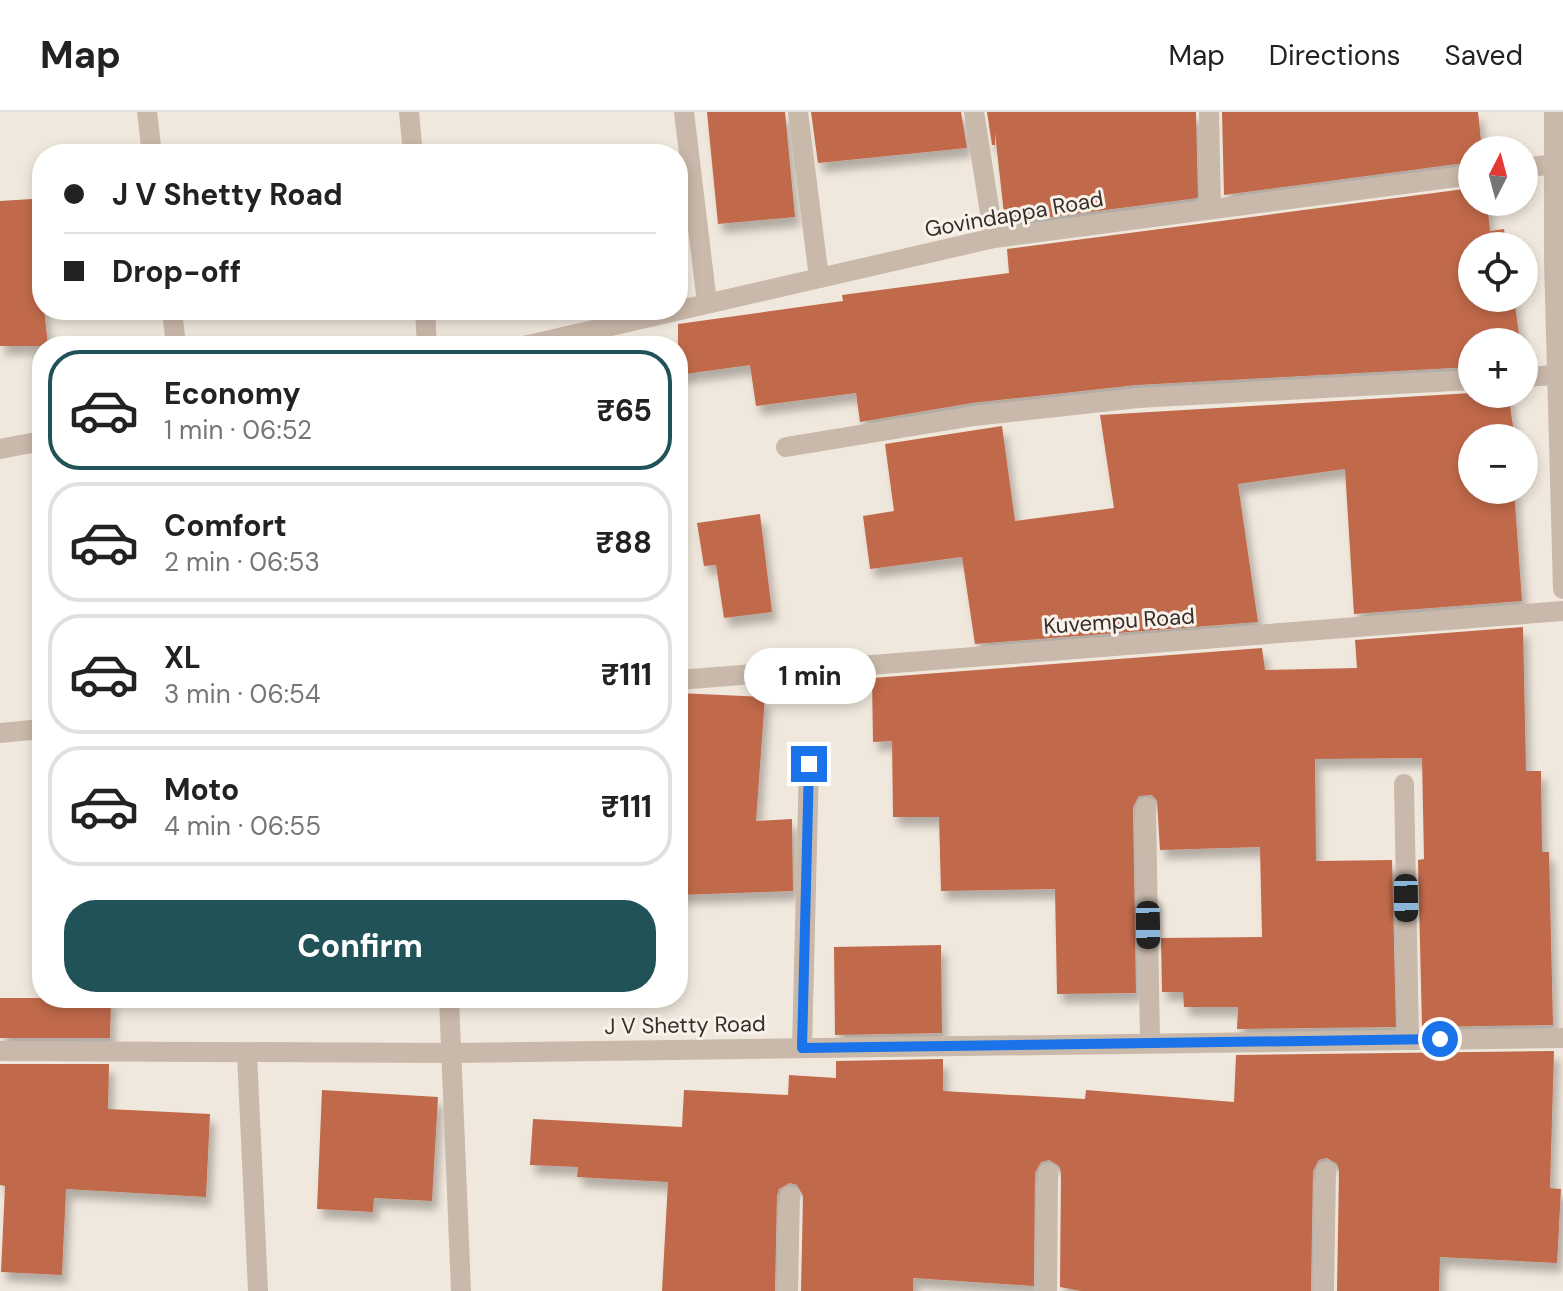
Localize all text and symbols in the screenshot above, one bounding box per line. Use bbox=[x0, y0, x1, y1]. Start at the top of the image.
text: Map bbox=[40, 30, 121, 80]
text: Map bbox=[1168, 37, 1225, 74]
text: Directions bbox=[1269, 37, 1401, 74]
text: Saved bbox=[1445, 37, 1523, 74]
north arrow bbox=[1458, 136, 1538, 216]
map controls bbox=[1458, 136, 1538, 504]
text: J V Shetty Road bbox=[112, 175, 343, 214]
street label: Govindappa Road bbox=[922, 184, 1106, 244]
button: locate bbox=[1458, 232, 1538, 312]
text: Drop-off bbox=[112, 252, 241, 291]
button: + bbox=[1458, 328, 1538, 408]
icon: car bbox=[68, 374, 140, 446]
text: Economy bbox=[164, 374, 301, 413]
text: ₹65 bbox=[596, 391, 652, 430]
text: 1 min · 06:52 bbox=[164, 413, 312, 447]
button: − bbox=[1458, 424, 1538, 504]
icon: car bbox=[68, 506, 140, 578]
text: Comfort bbox=[164, 506, 287, 545]
text: ₹88 bbox=[596, 523, 652, 562]
text: 2 min · 06:53 bbox=[164, 545, 320, 579]
street label: Kuvempu Road bbox=[1042, 601, 1196, 641]
icon: car bbox=[68, 638, 140, 710]
text: XL bbox=[164, 638, 201, 677]
callout: 1 min bbox=[743, 648, 875, 704]
text: ₹111 bbox=[601, 655, 652, 694]
text: 1 min bbox=[778, 659, 842, 693]
text: 3 min · 06:54 bbox=[164, 677, 321, 711]
route end bbox=[791, 746, 827, 782]
icon: car bbox=[68, 770, 140, 842]
text: Moto bbox=[164, 770, 239, 809]
text: ₹111 bbox=[601, 787, 652, 826]
text: 4 min · 06:55 bbox=[164, 809, 321, 843]
car bbox=[1394, 874, 1418, 922]
button: Confirm bbox=[64, 900, 656, 992]
car bbox=[1136, 901, 1160, 949]
street label: J V Shetty Road bbox=[604, 1009, 766, 1041]
route start bbox=[1422, 1021, 1458, 1057]

